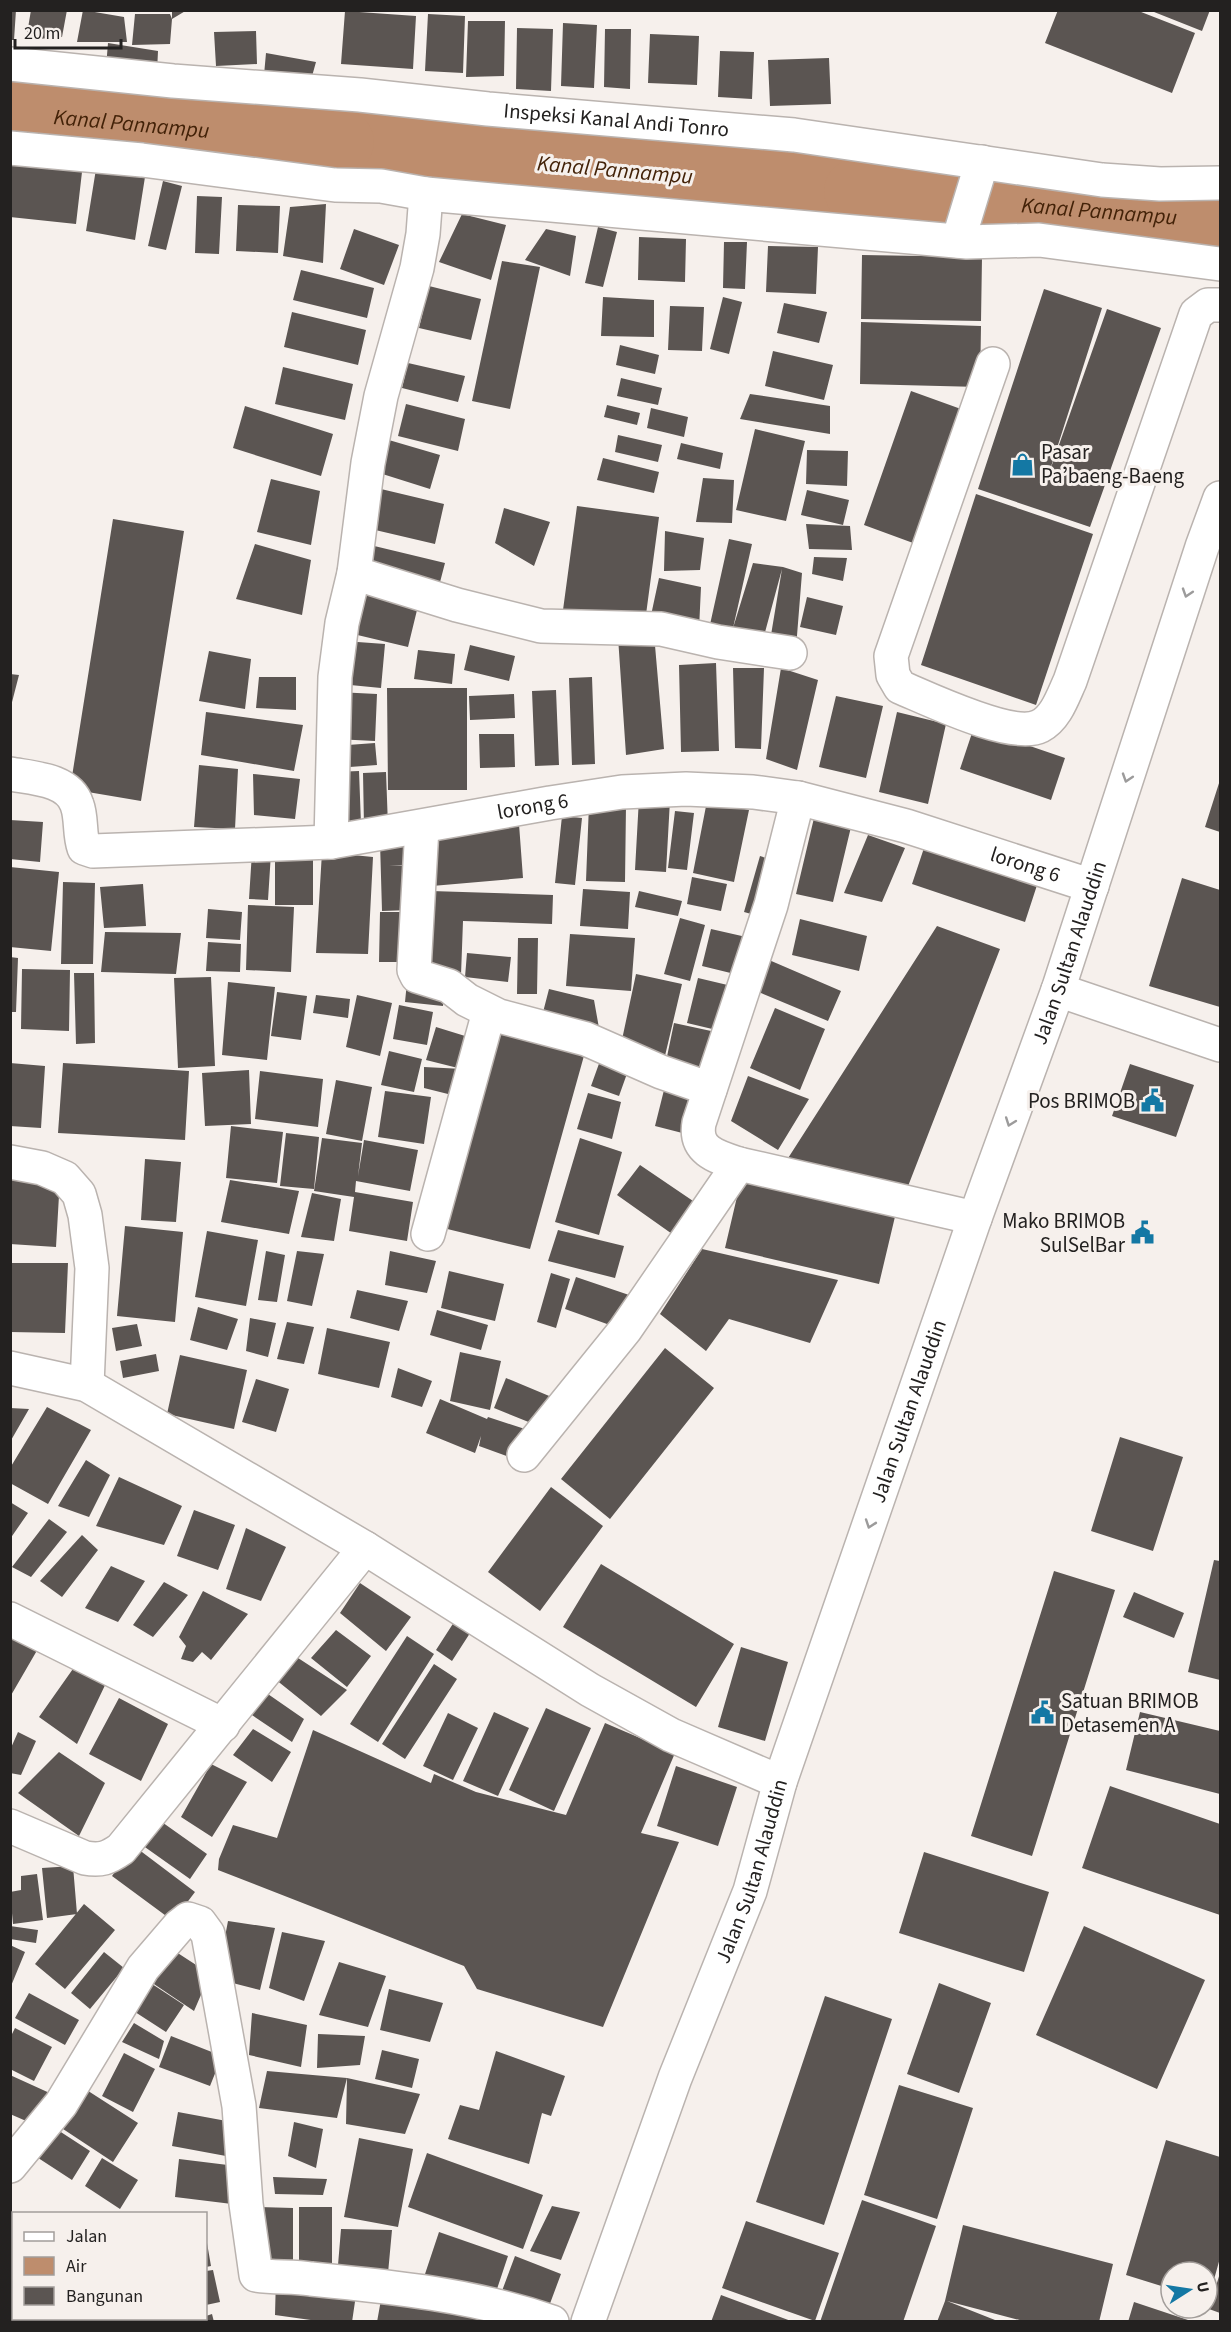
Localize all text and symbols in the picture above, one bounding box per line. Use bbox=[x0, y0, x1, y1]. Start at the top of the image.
scale bar bbox=[15, 12, 122, 50]
text: 20 m bbox=[24, 21, 60, 46]
street label: Inspeksi Kanal Andi Tonro bbox=[502, 95, 730, 144]
water label: Kanal Pannampu bbox=[52, 101, 211, 147]
water label: Kanal Pannampu bbox=[536, 147, 694, 193]
water label: Kanal Pannampu bbox=[1020, 189, 1178, 234]
place label: Pasar Paʼbaeng-Baeng bbox=[1041, 437, 1184, 491]
shop icon: Pasar Paʼbaeng-Baeng bbox=[1010, 451, 1036, 477]
one-way arrow bbox=[1182, 587, 1194, 598]
one-way arrow bbox=[1122, 772, 1134, 783]
street label: lorong 6 bbox=[495, 785, 570, 827]
street label: lorong 6 bbox=[987, 839, 1064, 890]
street label: Jalan Sultan Alauddin bbox=[1024, 857, 1114, 1049]
place label: Pos BRIMOB bbox=[1028, 1086, 1135, 1116]
public building icon: Pos BRIMOB bbox=[1140, 1088, 1166, 1114]
one-way arrow bbox=[1005, 1116, 1017, 1127]
place label: Mako BRIMOB SulSelBar bbox=[1002, 1206, 1126, 1260]
public building icon: Mako BRIMOB SulSelBar bbox=[1130, 1220, 1156, 1246]
street label: Jalan Sultan Alauddin bbox=[863, 1315, 954, 1507]
one-way arrow bbox=[864, 1518, 877, 1529]
place label: Satuan BRIMOB Detasemen A bbox=[1061, 1686, 1199, 1740]
public building icon: Satuan BRIMOB Detasemen A bbox=[1030, 1700, 1056, 1726]
street label: Jalan Sultan Alauddin bbox=[708, 1776, 795, 1968]
legend bbox=[12, 2212, 207, 2320]
text: Jalan bbox=[66, 2224, 107, 2249]
text: Air bbox=[66, 2254, 87, 2279]
north arrow bbox=[1159, 2260, 1219, 2320]
text: U bbox=[1191, 2280, 1215, 2295]
text: Bangunan bbox=[66, 2284, 143, 2309]

